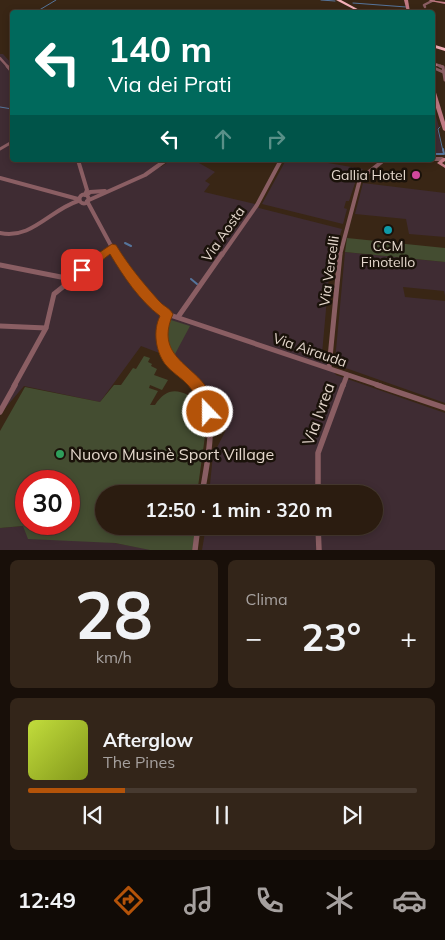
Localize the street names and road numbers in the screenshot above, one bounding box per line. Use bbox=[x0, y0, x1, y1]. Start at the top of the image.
street label: Via Aosta bbox=[197, 203, 249, 265]
street label: Via Vercelli bbox=[315, 235, 343, 307]
street label: Via Airauda bbox=[271, 329, 349, 371]
street label: Via Ivrea bbox=[297, 380, 339, 448]

